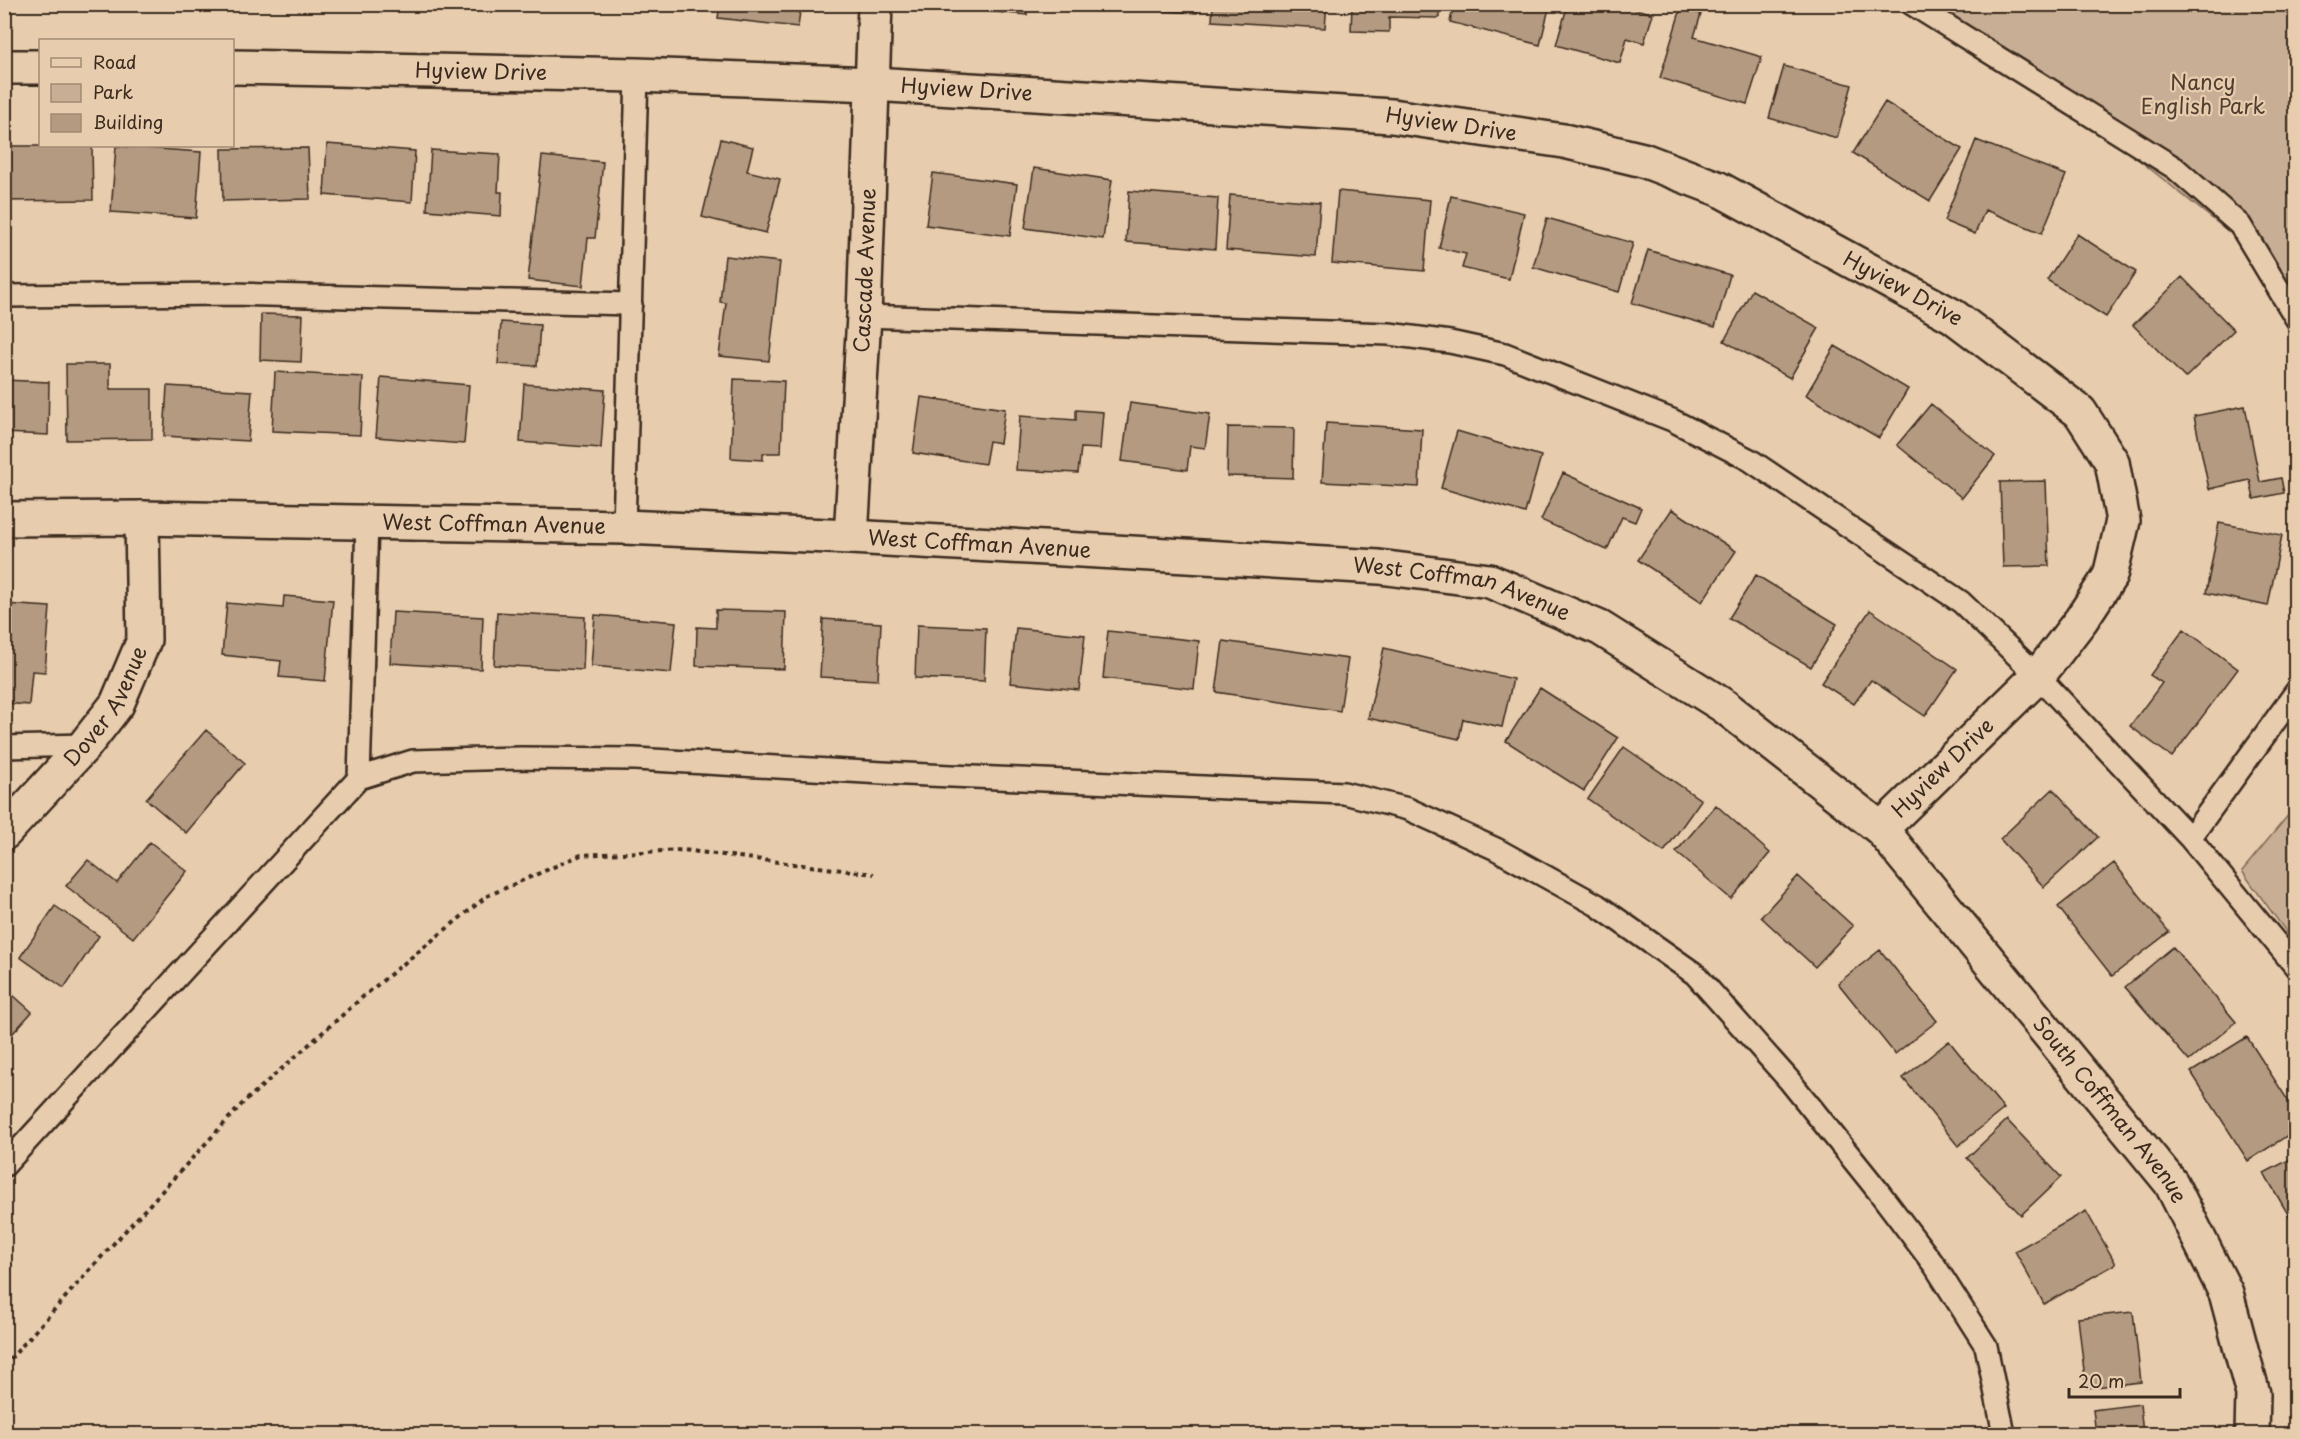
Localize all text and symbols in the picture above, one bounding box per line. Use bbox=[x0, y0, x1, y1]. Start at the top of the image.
legend bbox=[39, 39, 234, 147]
text: Road bbox=[93, 48, 137, 75]
street label: Hyview Drive bbox=[415, 53, 547, 87]
park label: Nancy English Park bbox=[2141, 65, 2266, 121]
street label: Hyview Drive bbox=[900, 68, 1034, 108]
text: Park bbox=[93, 78, 133, 105]
street label: Hyview Drive bbox=[1384, 97, 1519, 148]
text: Building bbox=[93, 108, 163, 135]
street label: Cascade Avenue bbox=[844, 187, 883, 354]
street label: Hyview Drive bbox=[1838, 242, 1971, 333]
street label: West Coffman Avenue bbox=[382, 504, 606, 541]
street label: West Coffman Avenue bbox=[867, 520, 1092, 565]
street label: West Coffman Avenue bbox=[1352, 548, 1576, 628]
street label: Dover Avenue bbox=[55, 640, 154, 773]
street label: Hyview Drive bbox=[1883, 709, 2000, 824]
street label: South Coffman Avenue bbox=[2026, 1008, 2196, 1208]
scale bar bbox=[2069, 1361, 2180, 1399]
text: 20 m bbox=[2078, 1367, 2124, 1394]

